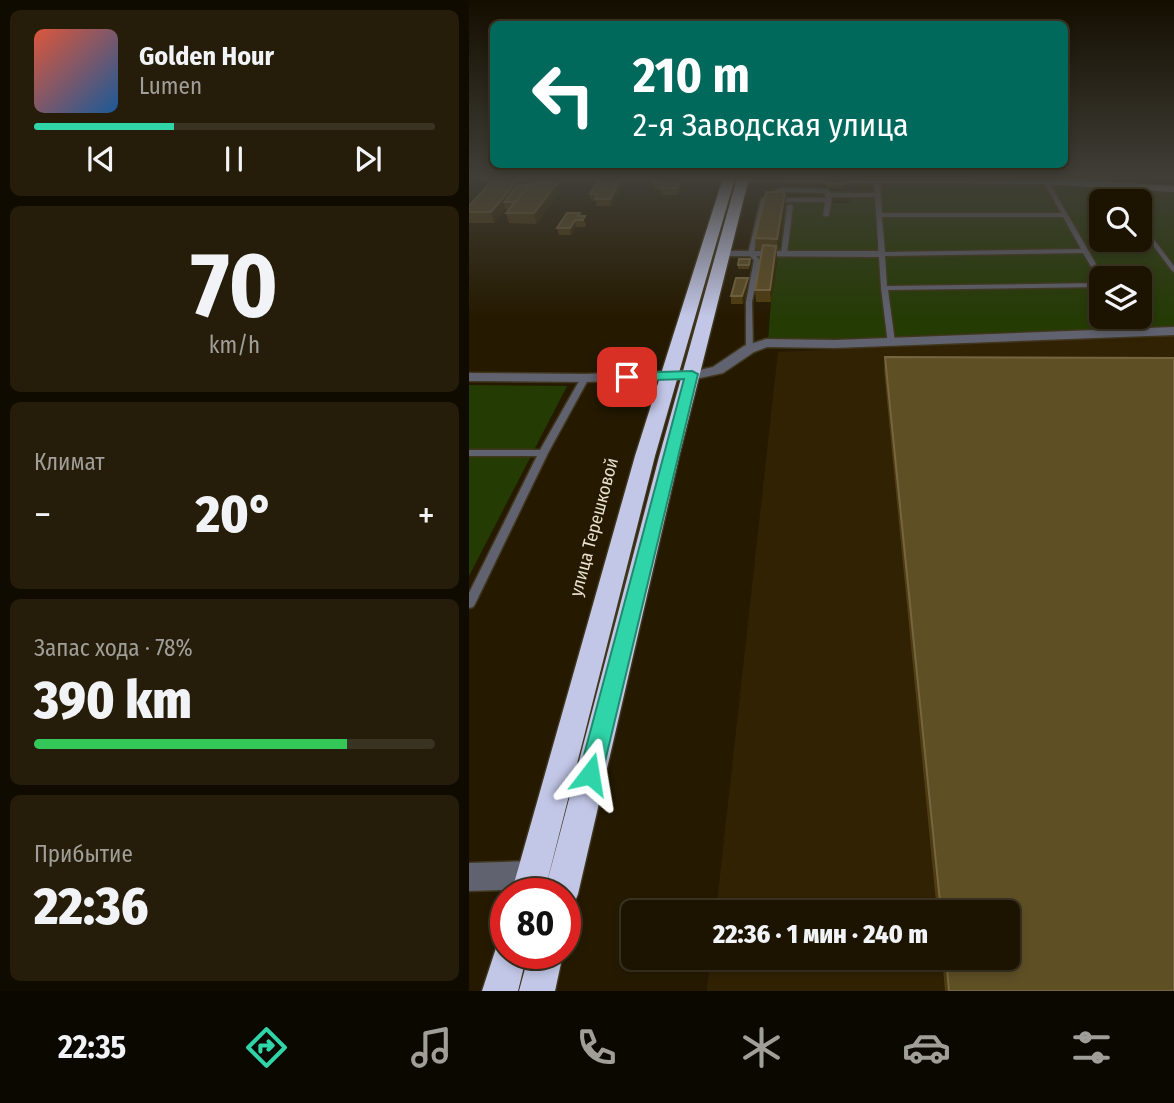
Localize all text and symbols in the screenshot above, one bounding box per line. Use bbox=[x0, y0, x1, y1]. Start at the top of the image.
text: Golden Hour bbox=[139, 41, 274, 72]
text: 210 m bbox=[633, 46, 750, 105]
icon: left bbox=[518, 49, 609, 140]
text: Lumen bbox=[139, 72, 202, 100]
text: 2-я Заводская улица bbox=[633, 106, 909, 144]
icon: previous bbox=[82, 140, 120, 178]
icon: pause bbox=[215, 140, 253, 178]
icon: next bbox=[349, 140, 387, 178]
map controls bbox=[1089, 189, 1152, 329]
button: search bbox=[1089, 189, 1152, 252]
text: 70 bbox=[191, 231, 278, 340]
button: layers bbox=[1089, 266, 1152, 329]
text: km/h bbox=[209, 331, 260, 359]
pin bbox=[597, 347, 657, 407]
icon: arrive bbox=[608, 358, 646, 396]
text: Климат bbox=[34, 448, 105, 476]
street label: улица Терешковой bbox=[565, 455, 623, 599]
text: 20° bbox=[196, 483, 273, 546]
text: − bbox=[34, 492, 51, 538]
text: + bbox=[418, 492, 435, 538]
text: Запас хода · 78% bbox=[34, 634, 193, 662]
text: 390 km bbox=[34, 669, 192, 732]
position arrow bbox=[553, 737, 627, 811]
text: Прибытие bbox=[34, 840, 133, 868]
text: 22:36 bbox=[34, 875, 148, 938]
speed limit sign: 80 bbox=[490, 878, 581, 969]
text: 22:36 · 1 мин · 240 m bbox=[713, 919, 928, 950]
icon: directions bbox=[242, 1023, 291, 1072]
icon: music bbox=[407, 1023, 456, 1072]
icon: phone bbox=[572, 1023, 621, 1072]
icon: climate bbox=[737, 1023, 786, 1072]
icon: car bbox=[902, 1023, 951, 1072]
icon: filters bbox=[1067, 1023, 1116, 1072]
text: 22:35 bbox=[58, 1028, 126, 1066]

